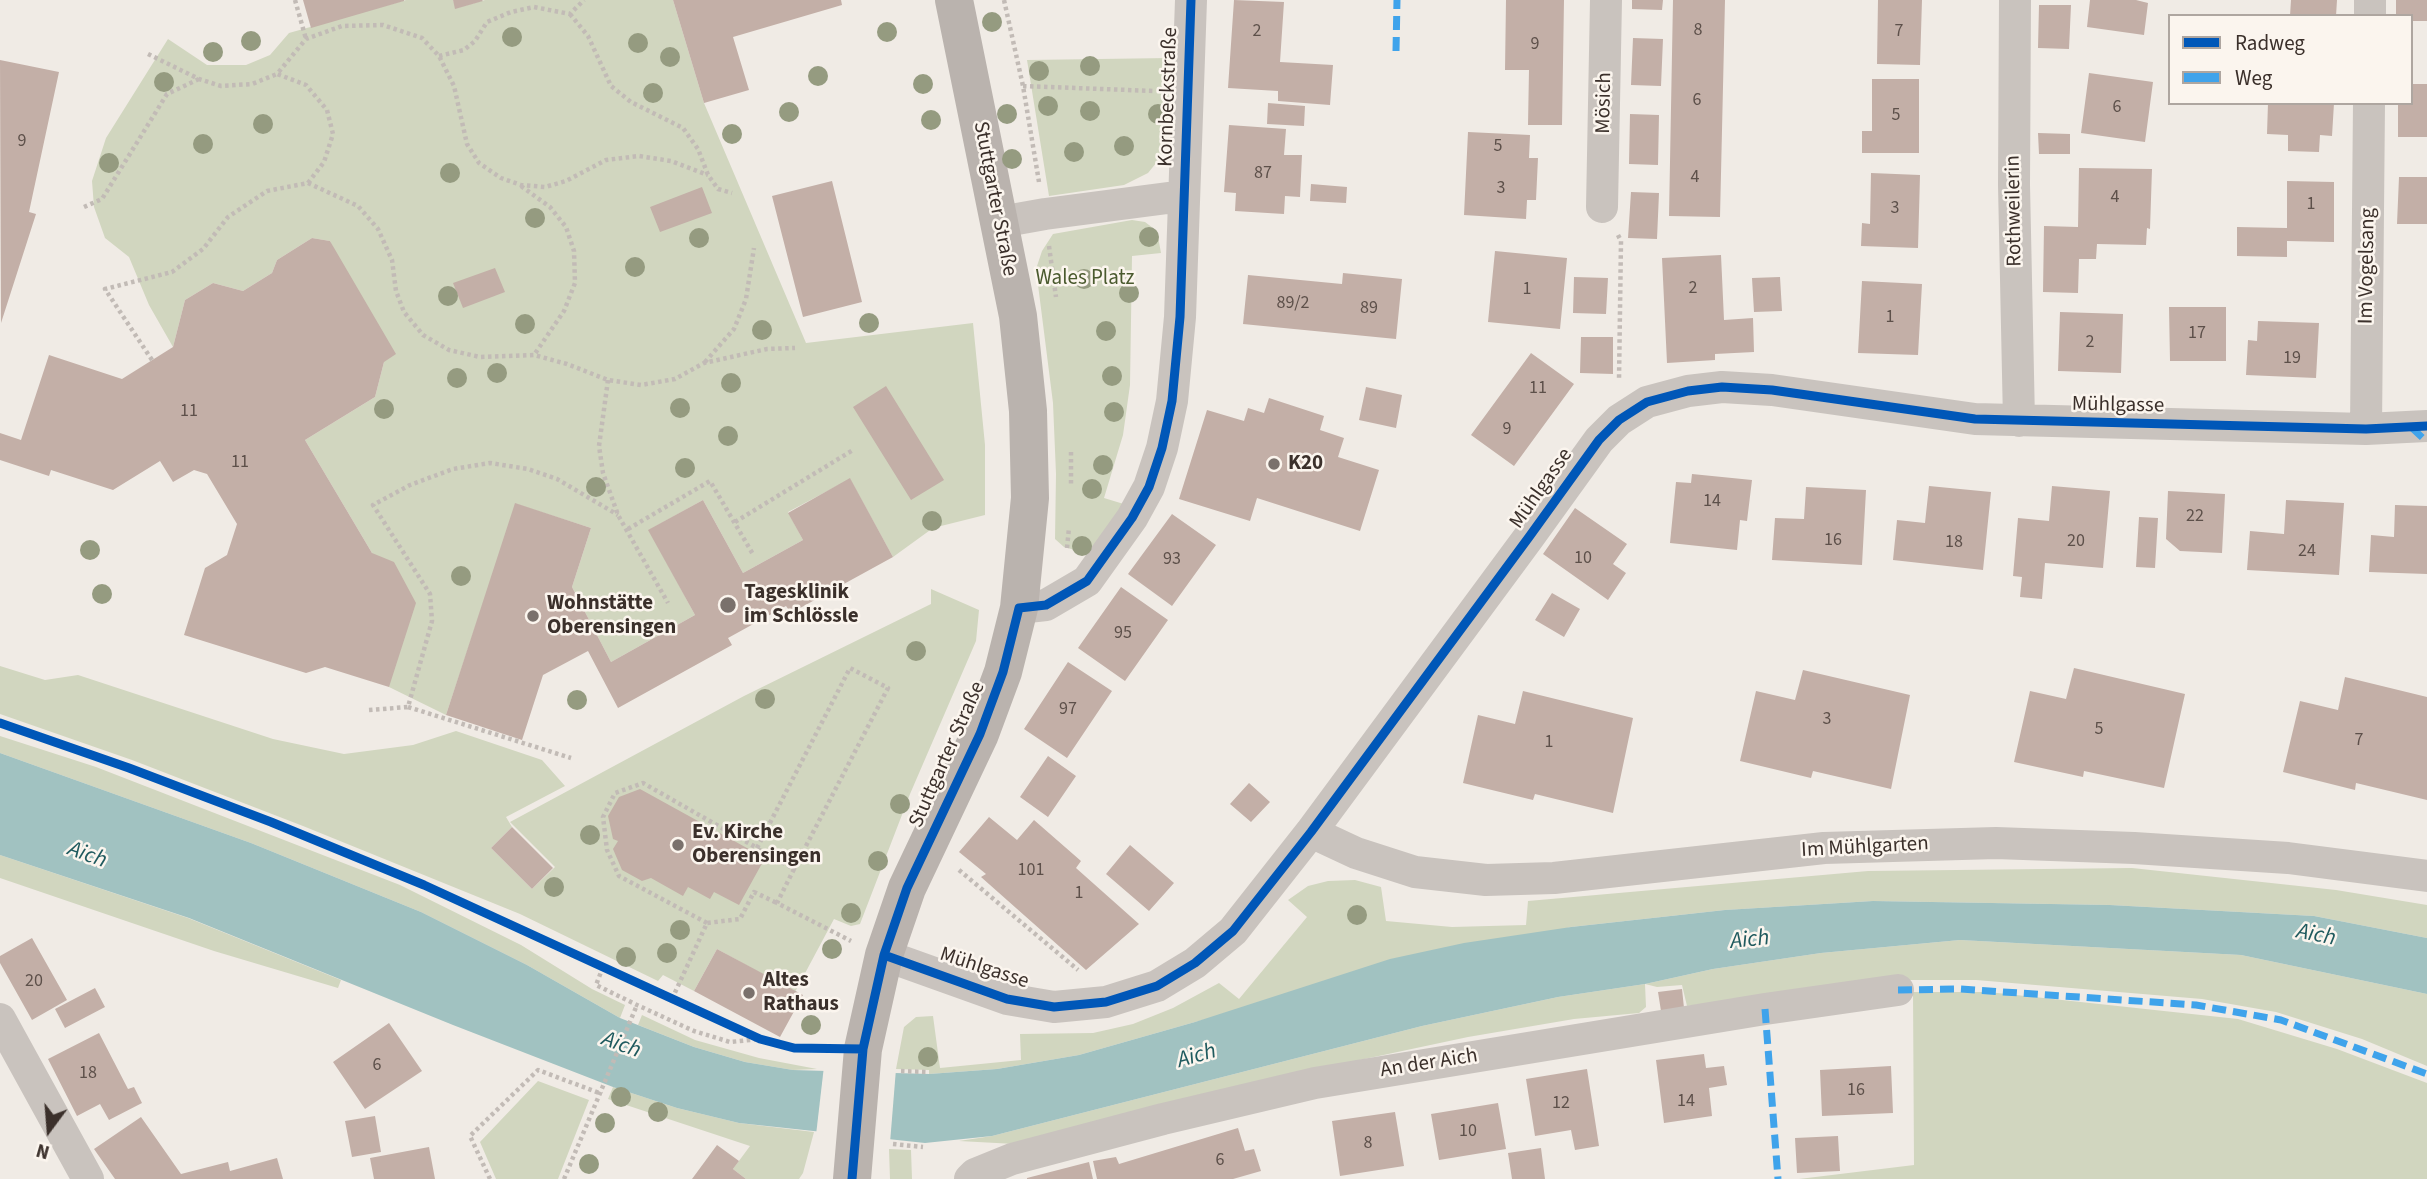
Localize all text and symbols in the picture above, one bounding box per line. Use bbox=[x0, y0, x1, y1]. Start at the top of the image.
legend bbox=[2168, 14, 2413, 105]
house number: 8 bbox=[1694, 20, 1702, 42]
house number: 2 bbox=[1253, 21, 1261, 43]
house number: 7 bbox=[1895, 21, 1903, 43]
street label: Kornbeckstraße bbox=[1154, 27, 1184, 167]
text: Radweg bbox=[2235, 28, 2305, 58]
house number: 9 bbox=[1531, 34, 1539, 56]
text: Weg bbox=[2235, 63, 2272, 93]
street label: Mösich bbox=[1592, 72, 1618, 134]
house number: 6 bbox=[1693, 90, 1701, 112]
house number: 6 bbox=[2113, 97, 2121, 119]
house number: 5 bbox=[1892, 105, 1900, 127]
street label: Stuttgarter Straße bbox=[967, 119, 1021, 279]
house number: 9 bbox=[18, 131, 26, 153]
house number: 5 bbox=[1494, 136, 1502, 158]
street label: Rothweilerin bbox=[2001, 155, 2029, 267]
house number: 87 bbox=[1254, 163, 1272, 185]
house number: 4 bbox=[1691, 167, 1699, 189]
house number: 3 bbox=[1497, 178, 1505, 200]
house number: 4 bbox=[2111, 187, 2119, 209]
house number: 1 bbox=[2307, 194, 2315, 216]
house number: 3 bbox=[1891, 198, 1899, 220]
street label: Im Vogelsang bbox=[2354, 208, 2382, 324]
park label: Wales Platz bbox=[1035, 266, 1135, 292]
house number: 2 bbox=[1689, 278, 1697, 300]
house number: 1 bbox=[1523, 279, 1531, 301]
house number: 89/2 bbox=[1276, 293, 1310, 315]
house number: 89 bbox=[1360, 298, 1378, 320]
house number: 1 bbox=[1886, 307, 1894, 329]
house number: 17 bbox=[2188, 323, 2206, 345]
house number: 2 bbox=[2086, 332, 2094, 354]
house number: 19 bbox=[2283, 348, 2301, 370]
house number: 11 bbox=[1529, 378, 1547, 400]
street label: Mühlgasse bbox=[2072, 393, 2164, 419]
house number: 11 bbox=[180, 401, 198, 423]
house number: 9 bbox=[1503, 419, 1511, 441]
street label: Mühlgasse bbox=[1505, 444, 1579, 534]
place label: K20 bbox=[1288, 451, 1323, 477]
house number: 11 bbox=[231, 452, 249, 474]
marker: K20 bbox=[1266, 456, 1282, 472]
house number: 14 bbox=[1703, 491, 1721, 513]
house number: 22 bbox=[2186, 506, 2204, 528]
house number: 16 bbox=[1824, 530, 1842, 552]
house number: 20 bbox=[2067, 531, 2085, 553]
house number: 18 bbox=[1945, 532, 1963, 554]
house number: 24 bbox=[2298, 541, 2316, 563]
house number: 10 bbox=[1574, 548, 1592, 570]
house number: 93 bbox=[1163, 549, 1181, 571]
place label: Tagesklinik im Schlössle bbox=[744, 580, 859, 630]
place label: Wohnstätte Oberensingen bbox=[547, 591, 676, 641]
marker: Tagesklinik im Schlössle bbox=[718, 595, 738, 615]
marker: Wohnstätte Oberensingen bbox=[525, 608, 541, 624]
house number: 95 bbox=[1114, 623, 1132, 645]
street label: Stuttgarter Straße bbox=[904, 678, 992, 832]
house number: 97 bbox=[1059, 699, 1077, 721]
house number: 3 bbox=[1823, 709, 1831, 731]
house number: 5 bbox=[2095, 719, 2103, 741]
house number: 7 bbox=[2355, 730, 2363, 752]
house number: 1 bbox=[1545, 732, 1553, 754]
place label: Ev. Kirche Oberensingen bbox=[692, 820, 821, 870]
street label: Im Mühlgarten bbox=[1801, 832, 1929, 864]
water label: Aich bbox=[64, 836, 110, 876]
marker: Ev. Kirche Oberensingen bbox=[670, 837, 686, 853]
house number: 101 bbox=[1018, 860, 1044, 882]
house number: 1 bbox=[1075, 883, 1083, 905]
water label: Aich bbox=[2294, 919, 2338, 953]
water label: Aich bbox=[1729, 925, 1771, 957]
street label: Mühlgasse bbox=[936, 943, 1032, 995]
place label: Altes Rathaus bbox=[763, 968, 839, 1018]
house number: 20 bbox=[25, 971, 43, 993]
marker: Altes Rathaus bbox=[741, 985, 757, 1001]
water label: Aich bbox=[598, 1026, 644, 1066]
water label: Aich bbox=[1174, 1038, 1220, 1076]
street label: An der Aich bbox=[1379, 1044, 1479, 1084]
house number: 6 bbox=[373, 1055, 381, 1077]
house number: 18 bbox=[79, 1063, 97, 1085]
house number: 16 bbox=[1847, 1080, 1865, 1102]
house number: 14 bbox=[1677, 1091, 1695, 1113]
house number: 12 bbox=[1552, 1093, 1570, 1115]
north arrow bbox=[14, 1095, 84, 1165]
house number: 10 bbox=[1459, 1121, 1477, 1143]
house number: 8 bbox=[1364, 1133, 1372, 1155]
text: N bbox=[33, 1136, 53, 1165]
house number: 6 bbox=[1216, 1150, 1224, 1172]

